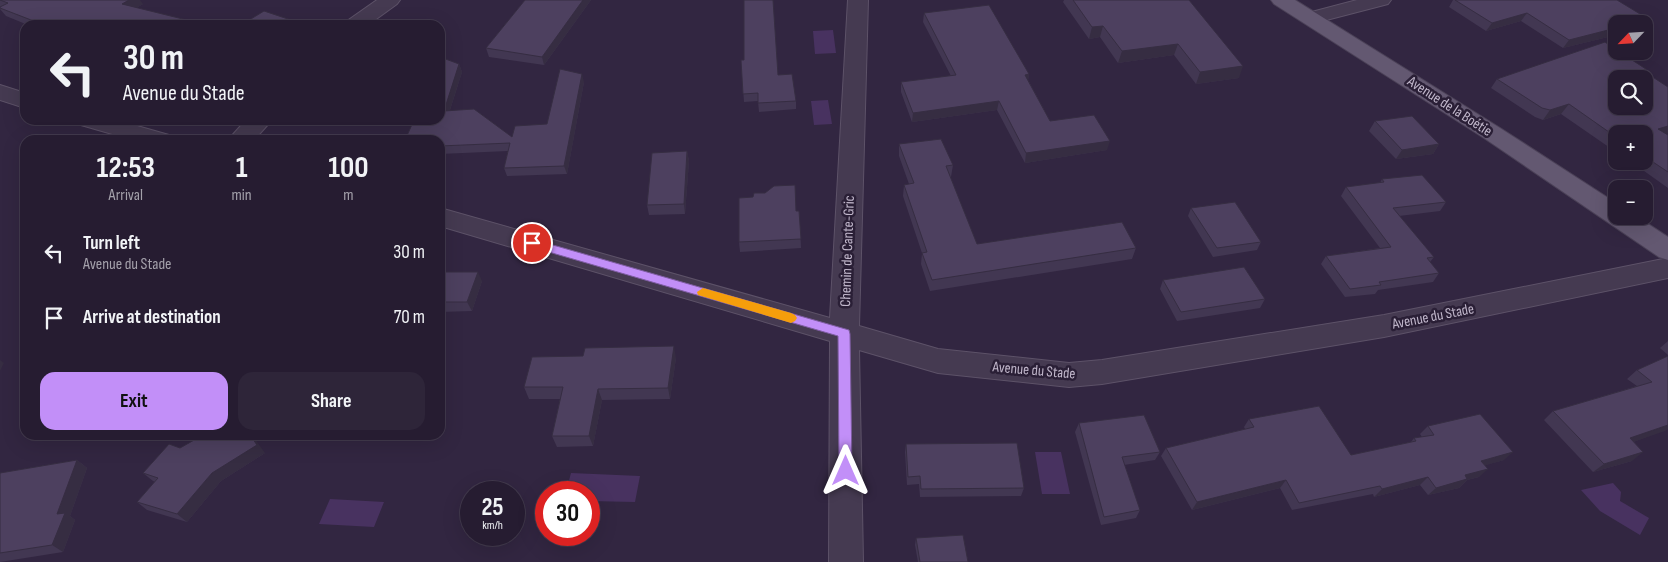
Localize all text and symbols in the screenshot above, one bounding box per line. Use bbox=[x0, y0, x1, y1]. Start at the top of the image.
north arrow bbox=[1608, 15, 1652, 60]
map controls bbox=[1608, 15, 1653, 225]
text: 30 m bbox=[123, 37, 184, 80]
icon: left bbox=[40, 40, 105, 105]
button: search bbox=[1608, 70, 1653, 115]
street label: Avenue de la Boétie bbox=[1403, 72, 1496, 141]
text: Avenue du Stade bbox=[123, 80, 245, 107]
button: + bbox=[1608, 125, 1653, 170]
text: 12:53 bbox=[97, 150, 155, 186]
text: 1 bbox=[236, 150, 247, 186]
text: 100 bbox=[328, 150, 368, 186]
button: − bbox=[1608, 180, 1653, 225]
text: Arrival bbox=[109, 186, 143, 205]
text: min bbox=[232, 186, 252, 205]
text: m bbox=[343, 186, 353, 205]
street label: Chemin de Cante-Gric bbox=[836, 195, 859, 307]
pin bbox=[511, 222, 553, 264]
icon: arrive bbox=[518, 229, 546, 257]
text: Turn left bbox=[83, 232, 140, 255]
icon: left bbox=[40, 239, 68, 267]
text: 30 m bbox=[393, 241, 425, 264]
text: Avenue du Stade bbox=[83, 255, 171, 274]
street label: Avenue du Stade bbox=[1390, 299, 1476, 334]
icon: arrive bbox=[40, 304, 68, 332]
text: Arrive at destination bbox=[83, 306, 221, 329]
text: 70 m bbox=[394, 306, 425, 329]
street label: Avenue du Stade bbox=[991, 357, 1076, 384]
button: Exit bbox=[40, 372, 228, 430]
button: Share bbox=[238, 372, 425, 430]
position arrow bbox=[819, 444, 871, 496]
speed limit sign: 30 bbox=[535, 481, 600, 546]
text: 25 bbox=[482, 492, 503, 523]
text: km/h bbox=[482, 518, 503, 533]

